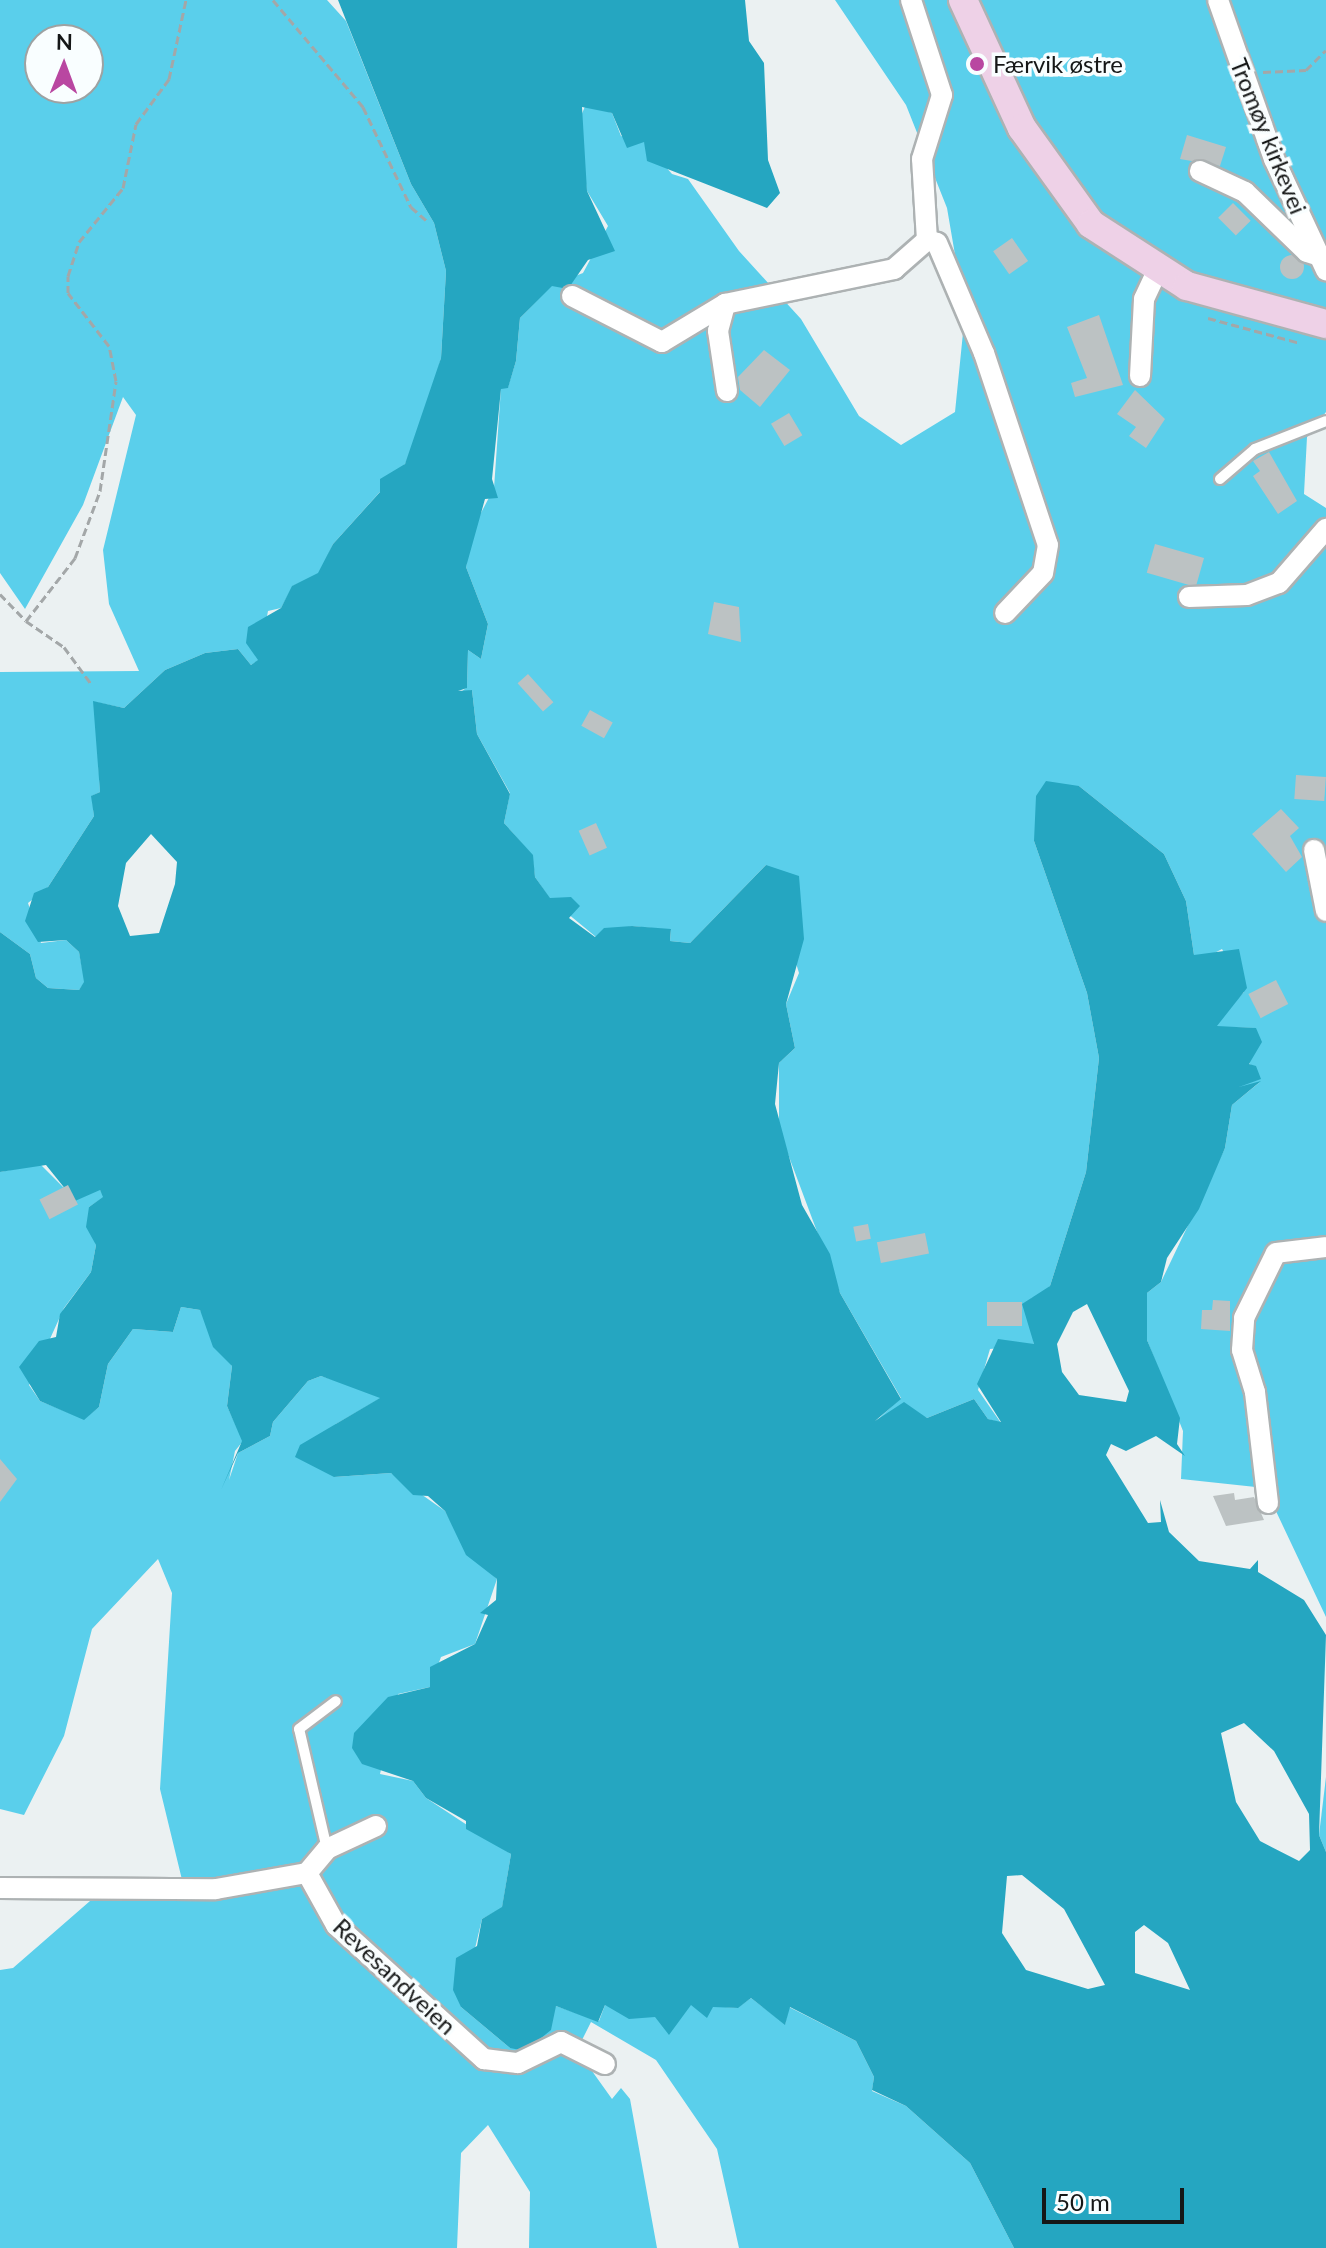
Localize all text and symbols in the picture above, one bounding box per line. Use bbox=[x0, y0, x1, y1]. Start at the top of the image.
north arrow bbox=[24, 24, 104, 104]
text: N bbox=[56, 28, 73, 55]
place label: Færvik østre bbox=[993, 50, 1123, 78]
street label: Tromøy kirkevei bbox=[1225, 54, 1313, 218]
marker: Færvik østre bbox=[968, 55, 986, 73]
street label: Revesandveien bbox=[328, 1912, 462, 2040]
scale bar bbox=[1046, 2172, 1188, 2222]
text: 50 m bbox=[1056, 2187, 1110, 2216]

